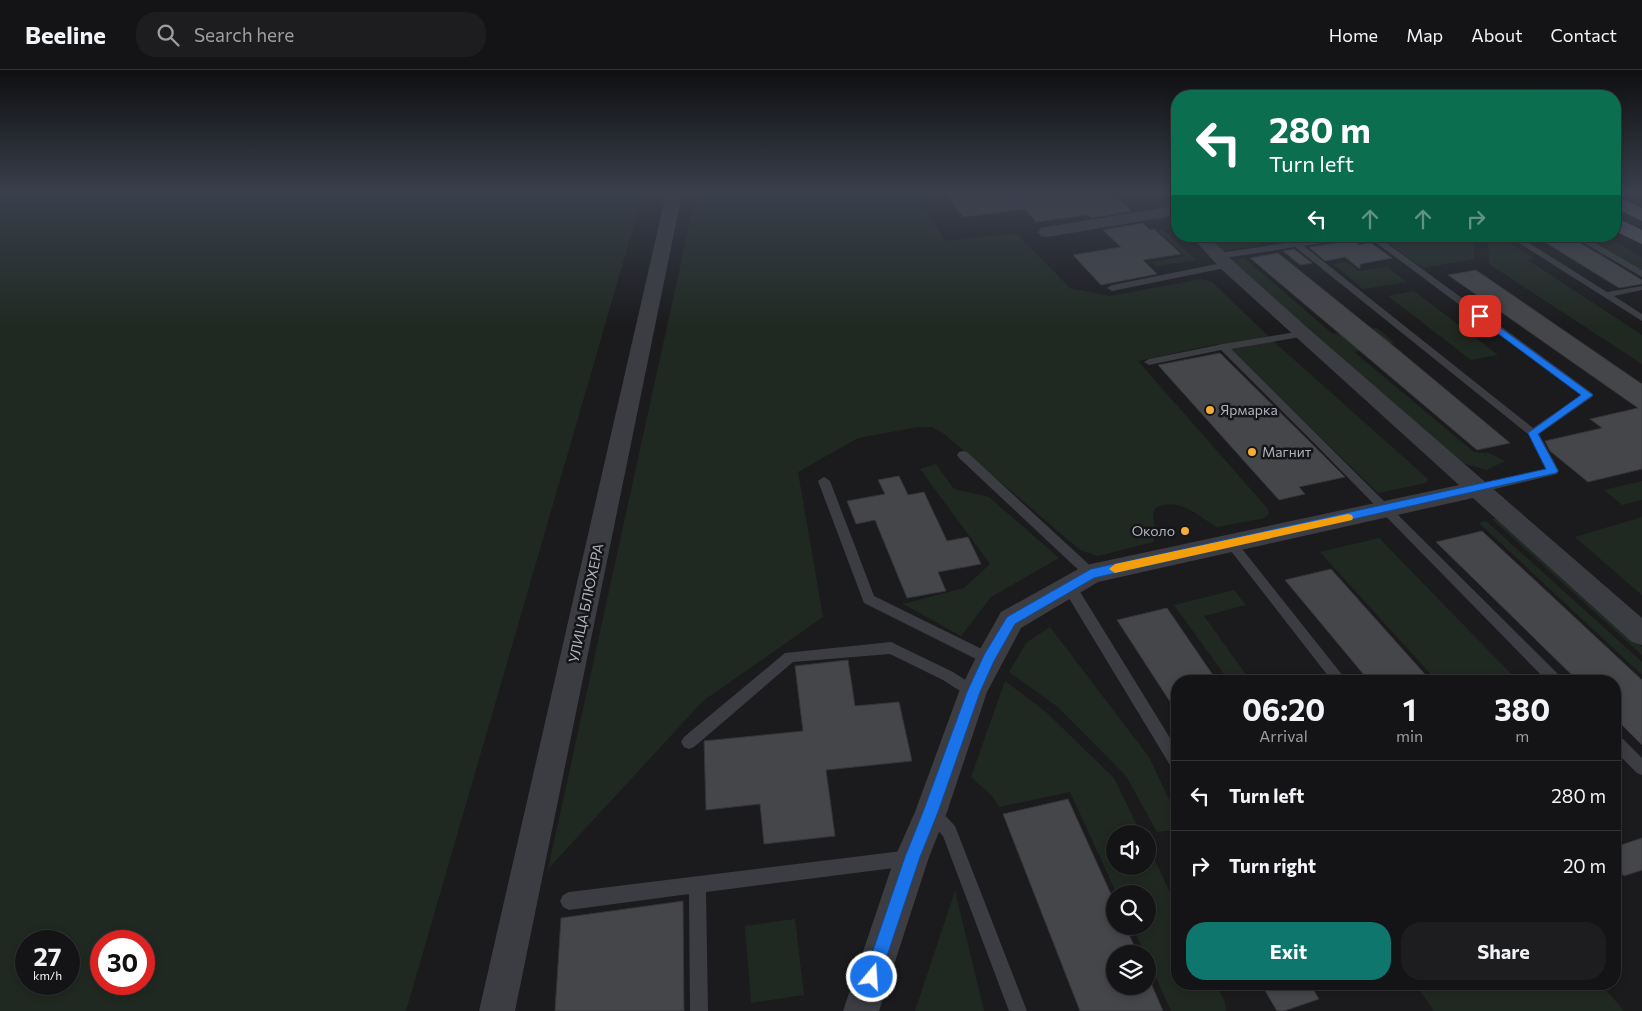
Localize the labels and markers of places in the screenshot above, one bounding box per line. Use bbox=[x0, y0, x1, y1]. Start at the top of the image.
pin bbox=[1459, 295, 1501, 337]
place label: Ярмарка bbox=[1220, 401, 1278, 418]
marker: Ярмарка bbox=[1204, 404, 1216, 416]
place label: Магнит bbox=[1262, 443, 1312, 460]
marker: Магнит bbox=[1246, 446, 1258, 458]
place label: Около bbox=[1132, 522, 1175, 539]
marker: Около bbox=[1179, 525, 1191, 537]

